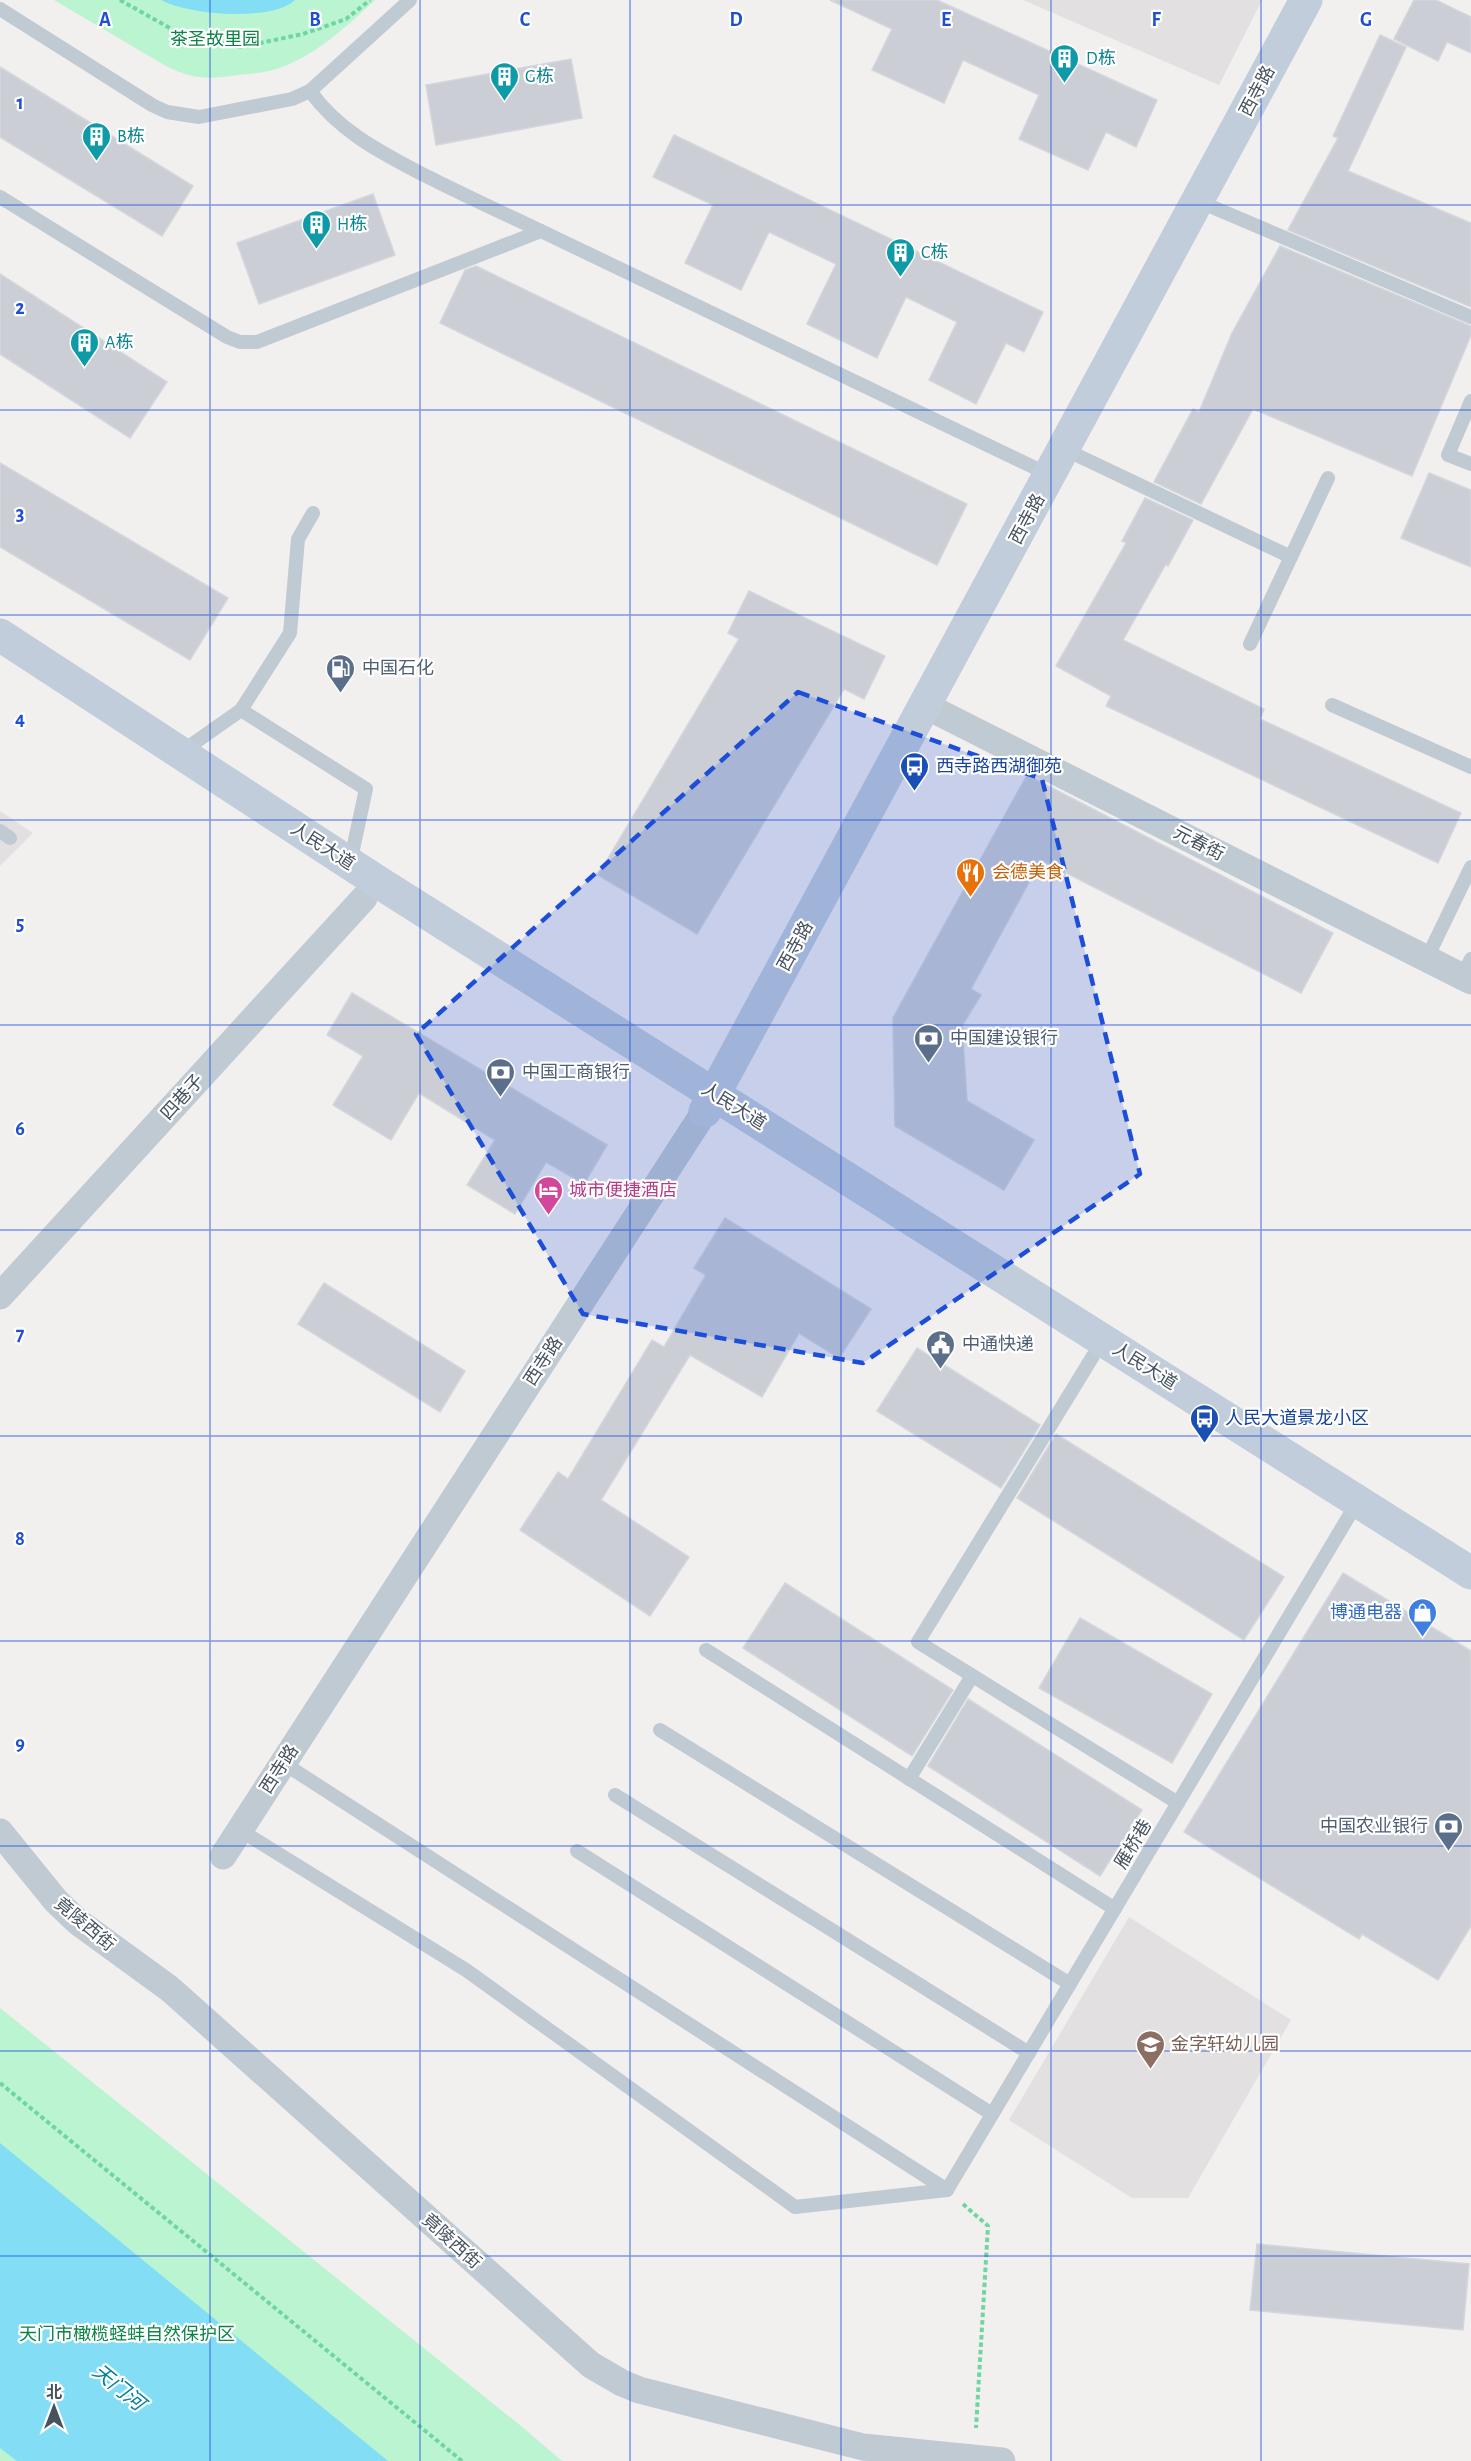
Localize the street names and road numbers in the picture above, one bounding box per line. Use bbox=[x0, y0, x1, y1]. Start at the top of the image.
street label: 西寺路 bbox=[1235, 62, 1279, 120]
street label: 西寺路 bbox=[1005, 490, 1049, 548]
street label: 人民大道 bbox=[287, 818, 359, 874]
street label: 元春街 bbox=[1170, 822, 1228, 864]
street label: 西寺路 bbox=[773, 918, 817, 974]
street label: 四巷子 bbox=[157, 1070, 207, 1124]
street label: 人民大道 bbox=[698, 1078, 770, 1134]
street label: 西寺路 bbox=[520, 1333, 566, 1389]
street label: 人民大道 bbox=[1109, 1338, 1181, 1394]
street label: 西寺路 bbox=[256, 1741, 302, 1797]
street label: 雁桥巷 bbox=[1111, 1816, 1155, 1872]
street label: 竟陵西街 bbox=[51, 1893, 119, 1955]
street label: 竟陵西街 bbox=[419, 2209, 485, 2273]

